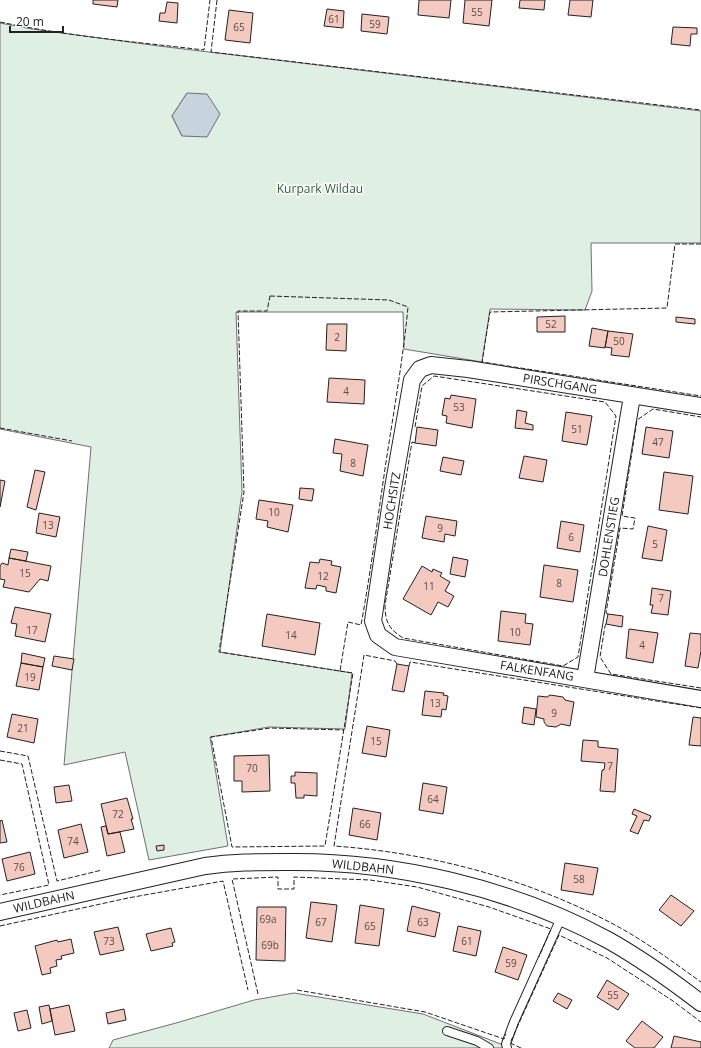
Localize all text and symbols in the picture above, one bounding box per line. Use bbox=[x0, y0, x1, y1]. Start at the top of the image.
house number: 55 bbox=[471, 5, 483, 19]
scale bar bbox=[10, 8, 63, 34]
house number: 61 bbox=[328, 12, 340, 26]
text: 20 m bbox=[16, 13, 44, 30]
house number: 59 bbox=[369, 17, 381, 31]
house number: 65 bbox=[233, 20, 245, 34]
park label: Kurpark Wildau bbox=[277, 180, 363, 197]
house number: 52 bbox=[545, 317, 557, 331]
house number: 2 bbox=[334, 330, 340, 344]
house number: 50 bbox=[613, 334, 625, 348]
street label: PIRSCHGANG bbox=[522, 369, 598, 398]
house number: 4 bbox=[343, 384, 349, 398]
house number: 53 bbox=[453, 400, 465, 414]
house number: 51 bbox=[571, 422, 583, 436]
house number: 47 bbox=[652, 435, 664, 449]
house number: 8 bbox=[350, 456, 356, 470]
street label: HOCHSITZ bbox=[379, 471, 404, 531]
street label: DOHLENSTIEG bbox=[594, 496, 623, 578]
house number: 10 bbox=[268, 505, 280, 519]
house number: 13 bbox=[42, 518, 54, 532]
house number: 9 bbox=[437, 521, 443, 535]
house number: 6 bbox=[568, 530, 574, 544]
house number: 5 bbox=[652, 537, 658, 551]
house number: 15 bbox=[19, 566, 31, 580]
house number: 12 bbox=[317, 569, 329, 583]
house number: 8 bbox=[556, 576, 562, 590]
house number: 11 bbox=[423, 579, 435, 593]
house number: 7 bbox=[658, 591, 664, 605]
house number: 17 bbox=[26, 623, 38, 637]
house number: 10 bbox=[509, 625, 521, 639]
house number: 14 bbox=[285, 628, 297, 642]
house number: 4 bbox=[639, 638, 645, 652]
street label: FALKENFANG bbox=[499, 656, 575, 685]
house number: 19 bbox=[24, 670, 36, 684]
house number: 13 bbox=[429, 696, 441, 710]
house number: 9 bbox=[551, 706, 557, 720]
house number: 21 bbox=[17, 721, 29, 735]
house number: 15 bbox=[370, 734, 382, 748]
house number: 7 bbox=[607, 759, 613, 773]
house number: 70 bbox=[246, 761, 258, 775]
house number: 64 bbox=[427, 792, 439, 806]
house number: 72 bbox=[112, 807, 124, 821]
house number: 66 bbox=[359, 817, 371, 831]
house number: 74 bbox=[67, 834, 79, 848]
street label: WILDBAHN bbox=[331, 855, 395, 878]
house number: 76 bbox=[13, 860, 25, 874]
house number: 58 bbox=[573, 872, 585, 886]
street label: WILDBAHN bbox=[11, 886, 76, 917]
house number: 69a bbox=[260, 912, 277, 926]
house number: 67 bbox=[315, 915, 327, 929]
house number: 63 bbox=[417, 915, 429, 929]
house number: 65 bbox=[364, 919, 376, 933]
house number: 73 bbox=[103, 934, 115, 948]
house number: 61 bbox=[461, 934, 473, 948]
house number: 69b bbox=[261, 938, 279, 952]
house number: 59 bbox=[505, 956, 517, 970]
house number: 55 bbox=[607, 988, 619, 1002]

